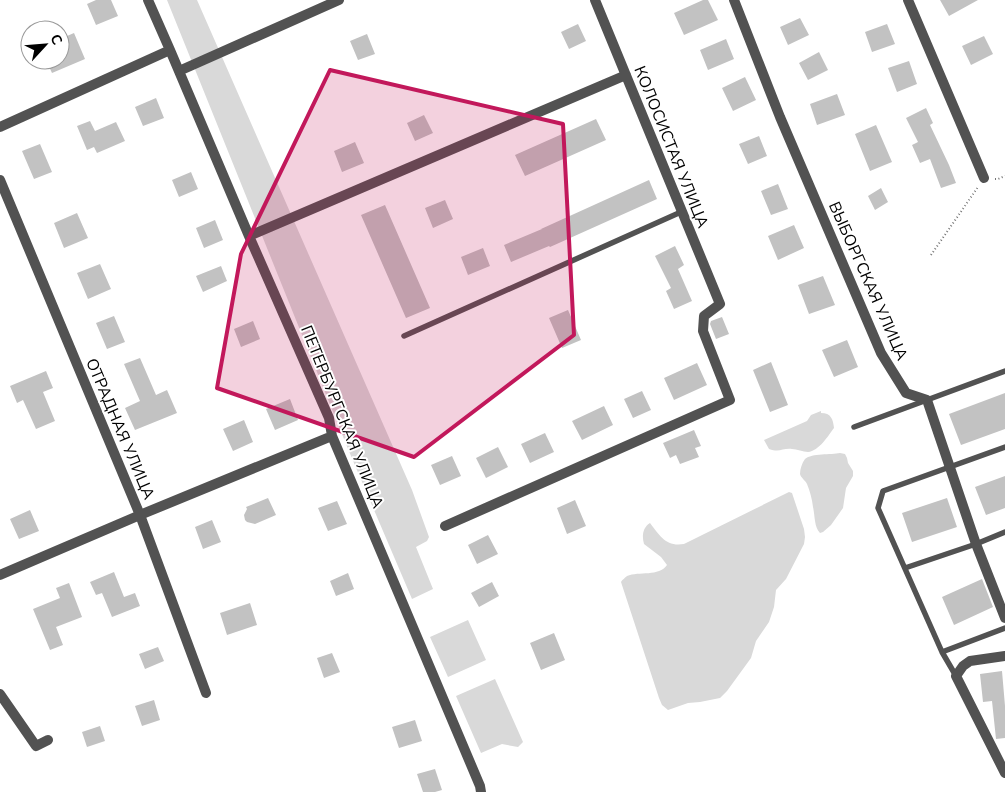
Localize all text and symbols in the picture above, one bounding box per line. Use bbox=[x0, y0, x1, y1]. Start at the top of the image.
north arrow bbox=[20, 20, 70, 70]
text: С bbox=[46, 31, 67, 48]
street label: КОЛОСИСТАЯ УЛИЦА bbox=[628, 63, 714, 232]
street label: ВЫБОРГСКАЯ УЛИЦА bbox=[823, 198, 913, 364]
street label: ПЕТЕРБУРГСКАЯ УЛИЦА bbox=[295, 322, 389, 512]
street label: ОТРАДНАЯ УЛИЦА bbox=[80, 355, 160, 503]

